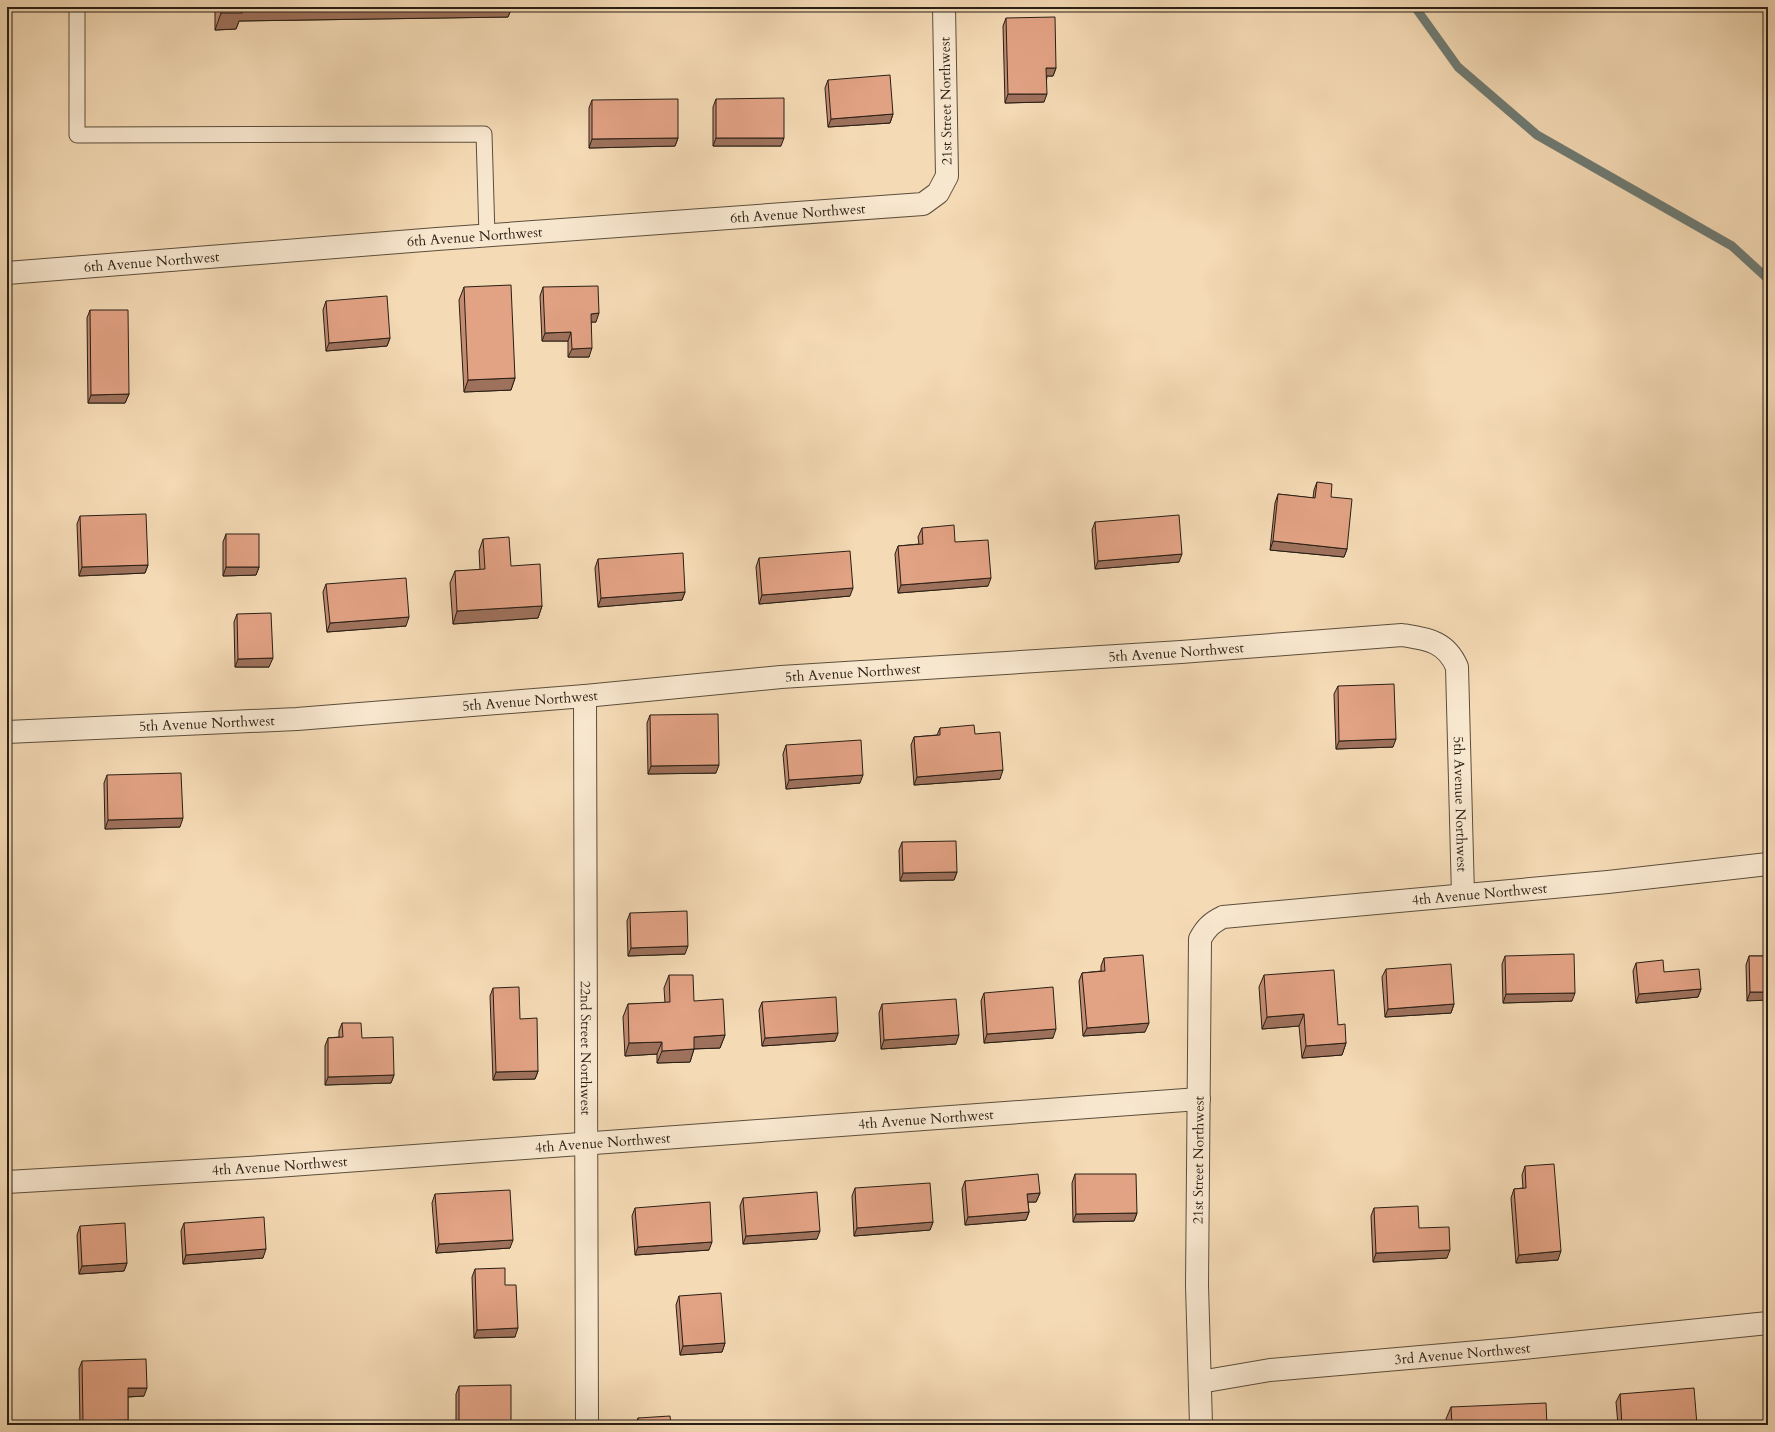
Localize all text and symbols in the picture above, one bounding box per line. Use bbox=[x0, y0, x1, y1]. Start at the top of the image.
street label: 21st Street Northwest bbox=[935, 36, 957, 165]
street label: 6th Avenue Northwest bbox=[729, 199, 867, 227]
street label: 6th Avenue Northwest bbox=[406, 222, 544, 251]
street label: 6th Avenue Northwest bbox=[83, 247, 221, 276]
street label: 5th Avenue Northwest bbox=[1108, 638, 1245, 666]
street label: 5th Avenue Northwest bbox=[784, 659, 922, 686]
street label: 5th Avenue Northwest bbox=[462, 685, 599, 715]
street label: 5th Avenue Northwest bbox=[139, 710, 276, 736]
street label: 5th Avenue Northwest bbox=[1449, 736, 1472, 873]
street label: 4th Avenue Northwest bbox=[1411, 878, 1548, 909]
street label: 22nd Street Northwest bbox=[576, 981, 596, 1116]
street label: 21st Street Northwest bbox=[1188, 1095, 1208, 1224]
street label: 4th Avenue Northwest bbox=[857, 1104, 995, 1133]
street label: 4th Avenue Northwest bbox=[534, 1128, 672, 1157]
street label: 4th Avenue Northwest bbox=[211, 1151, 348, 1179]
street label: 3rd Avenue Northwest bbox=[1394, 1338, 1532, 1369]

